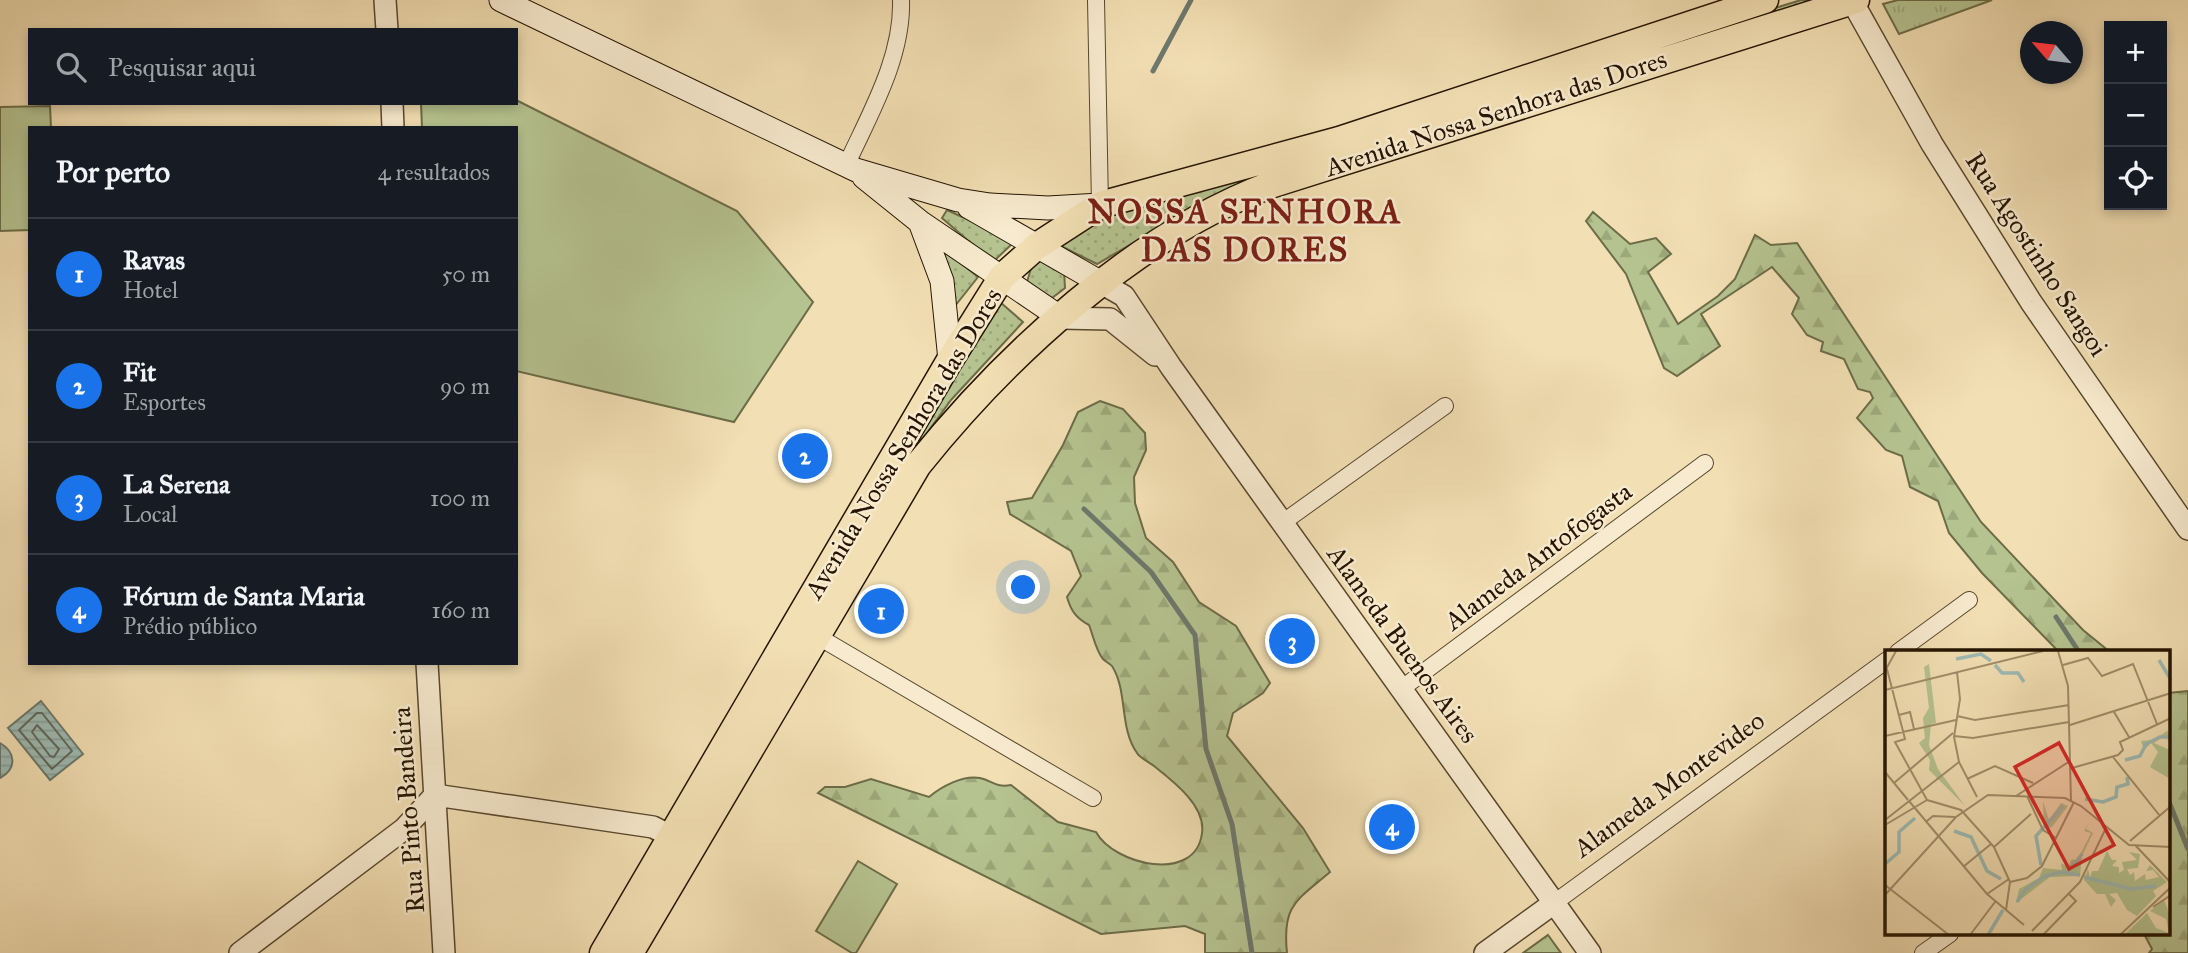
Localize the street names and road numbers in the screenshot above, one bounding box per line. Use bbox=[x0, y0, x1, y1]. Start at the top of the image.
street label: Avenida Nossa Senhora das Dores bbox=[1320, 43, 1671, 184]
street label: Rua Agostinho Sangoi bbox=[1959, 146, 2115, 362]
street label: Avenida Nossa Senhora das Dores bbox=[797, 282, 1009, 605]
street label: Alameda Antofogasta bbox=[1437, 475, 1638, 637]
street label: Alameda Buenos Aires bbox=[1320, 538, 1485, 749]
street label: Alameda Montevideo bbox=[1566, 704, 1771, 865]
street label: Rua Pinto Bandeira bbox=[385, 706, 431, 914]

